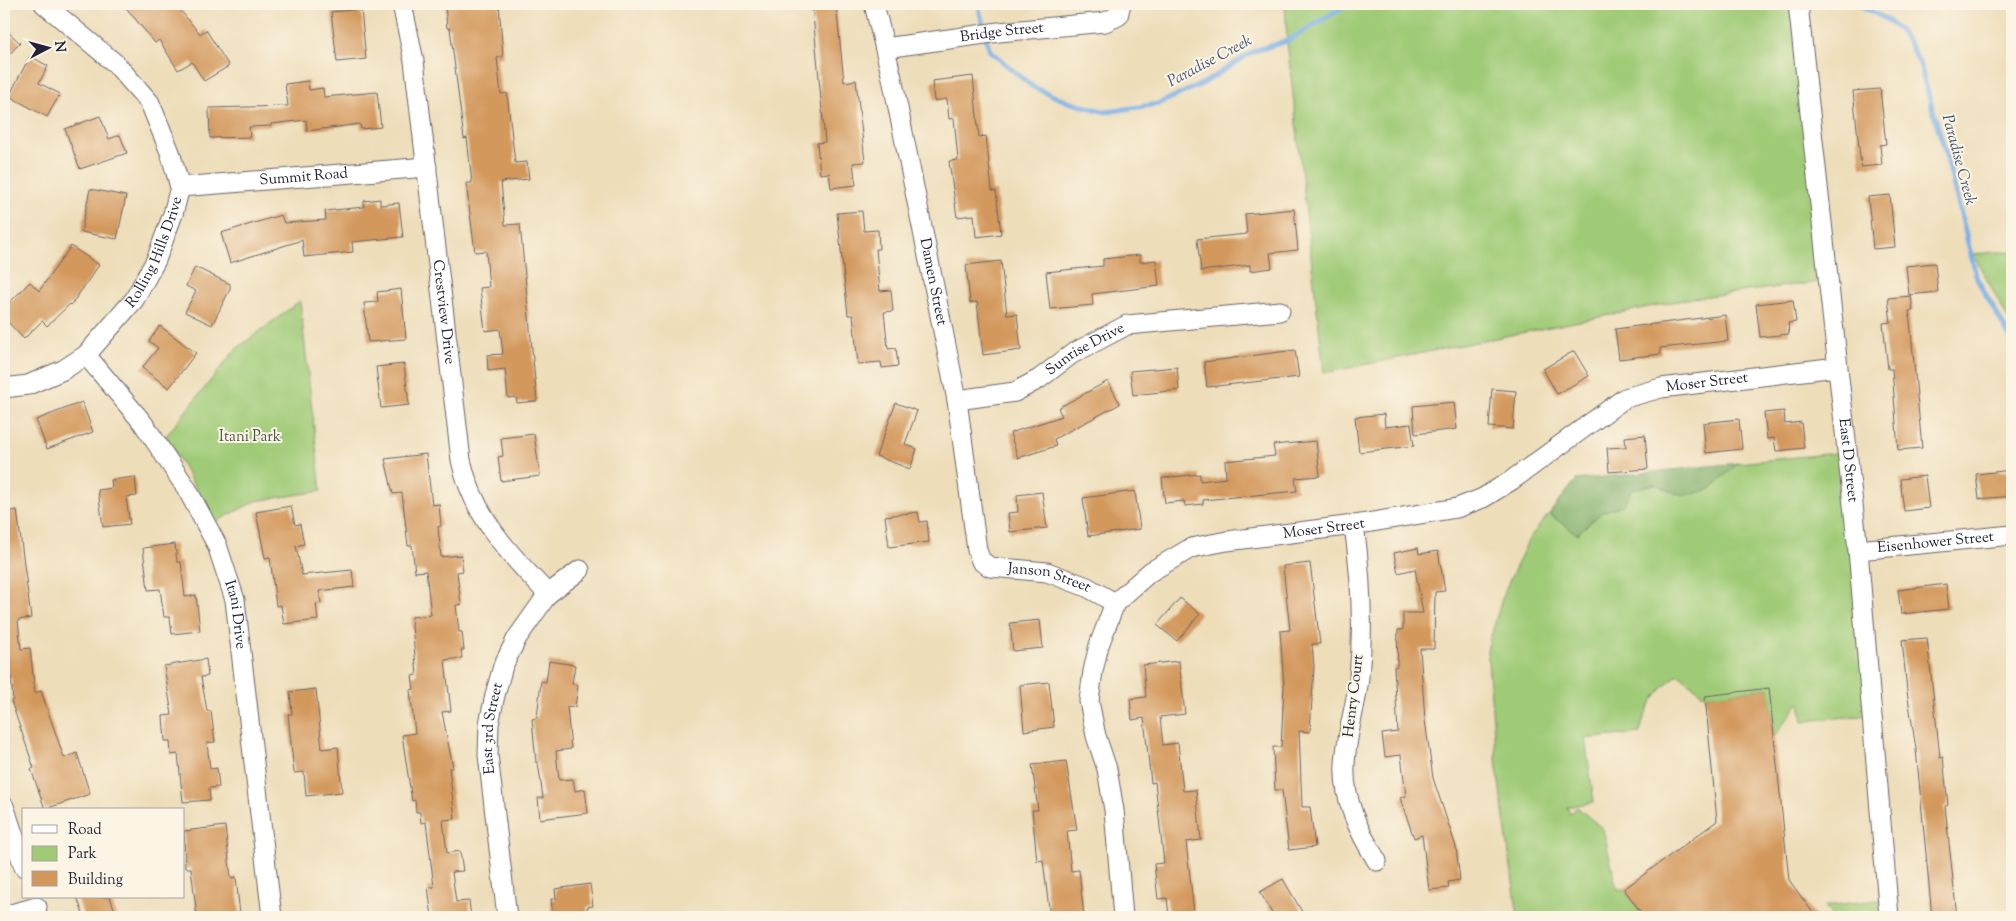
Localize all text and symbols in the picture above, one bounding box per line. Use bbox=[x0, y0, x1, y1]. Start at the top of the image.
street label: Bridge Street bbox=[959, 17, 1045, 48]
north arrow bbox=[22, 22, 72, 72]
water label: Paradise Creek bbox=[1164, 30, 1256, 94]
text: N bbox=[48, 40, 69, 53]
water label: Paradise Creek bbox=[1935, 112, 1981, 208]
street label: Summit Road bbox=[259, 163, 349, 191]
street label: Rolling Hills Drive bbox=[121, 194, 188, 313]
street label: Damen Street bbox=[914, 236, 952, 327]
street label: Crestview Drive bbox=[427, 259, 460, 365]
street label: Sunrise Drive bbox=[1041, 318, 1128, 381]
street label: Moser Street bbox=[1665, 367, 1749, 398]
street label: East D Street bbox=[1833, 417, 1863, 503]
park label: Itani Park bbox=[219, 427, 281, 448]
street label: Moser Street bbox=[1282, 513, 1366, 544]
street label: Eisenhower Street bbox=[1876, 526, 1995, 559]
street label: Janson Street bbox=[1006, 558, 1095, 598]
street label: Itani Drive bbox=[219, 578, 251, 650]
street label: Henry Court bbox=[1339, 653, 1369, 739]
street label: East 3rd Street bbox=[477, 680, 508, 775]
legend bbox=[22, 808, 185, 898]
text: Road bbox=[68, 820, 102, 841]
text: Park bbox=[68, 844, 97, 865]
text: Building bbox=[68, 870, 123, 891]

